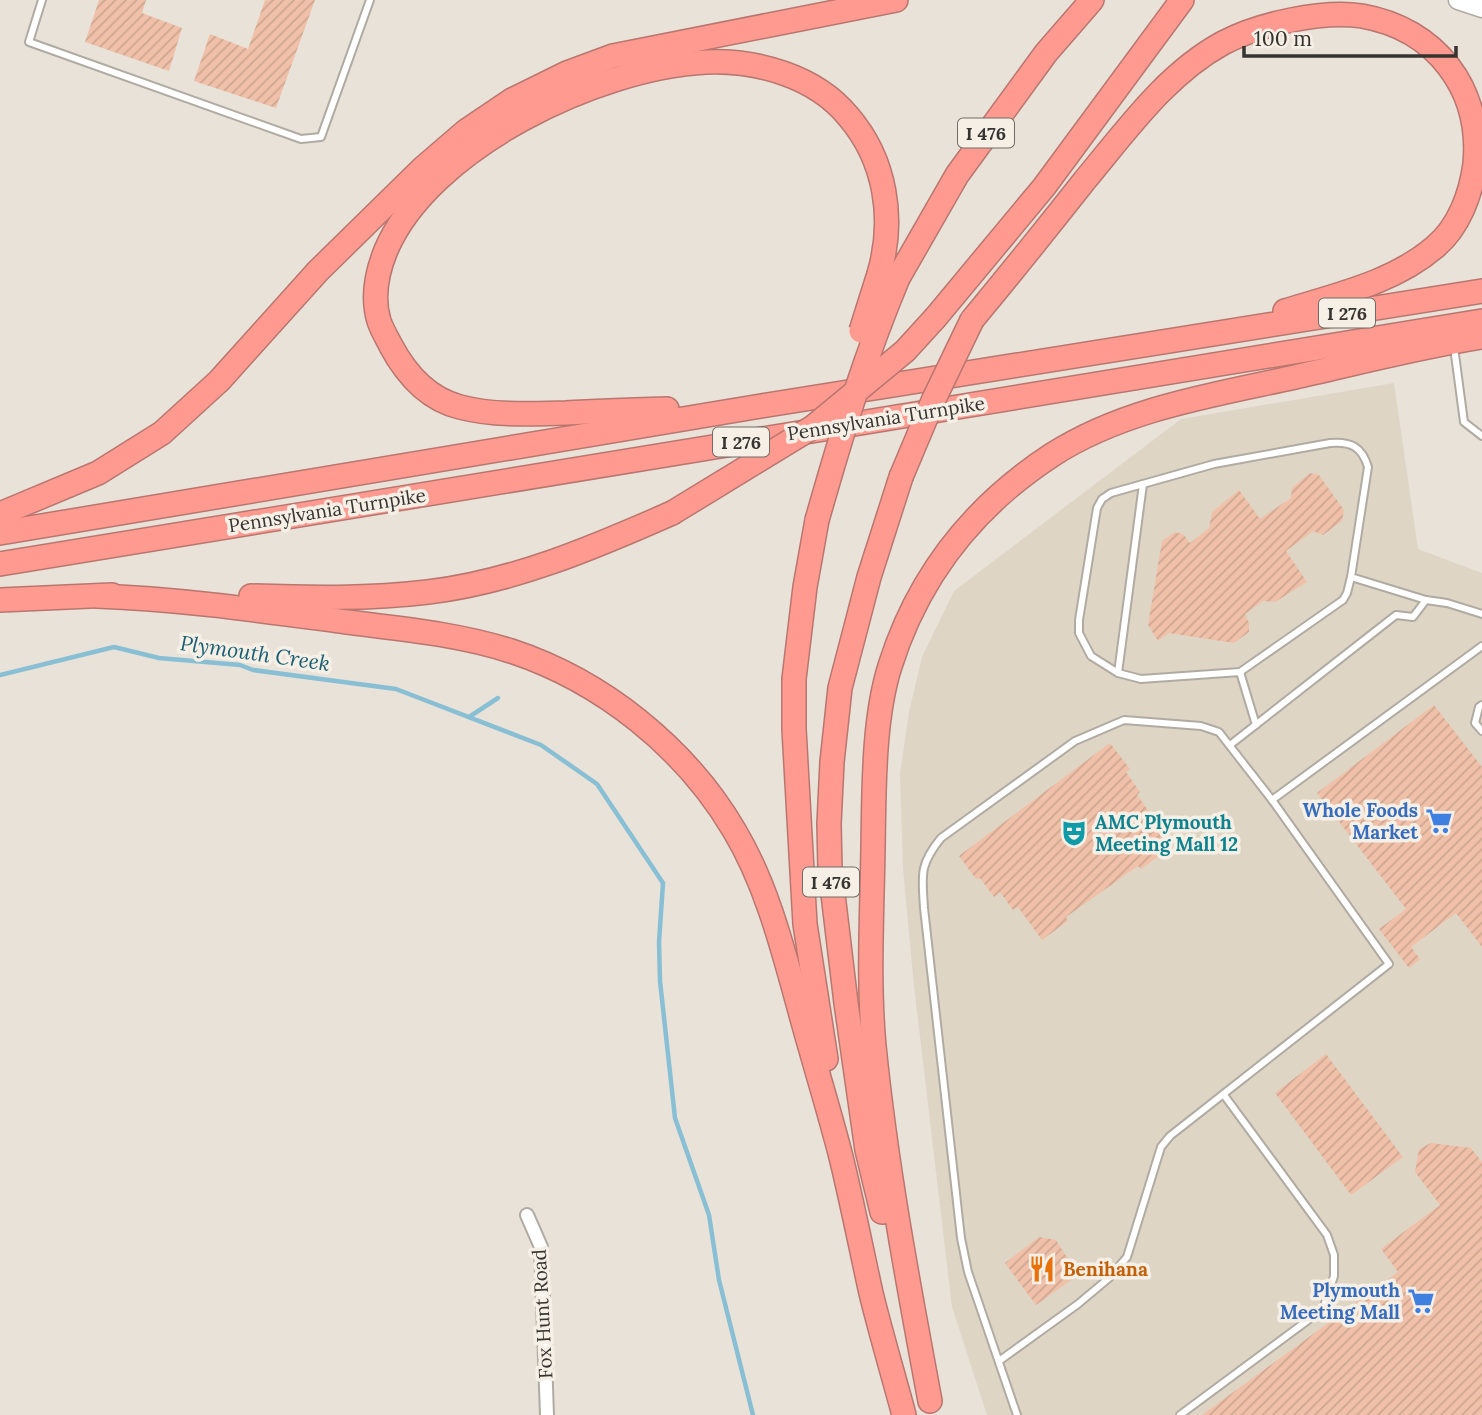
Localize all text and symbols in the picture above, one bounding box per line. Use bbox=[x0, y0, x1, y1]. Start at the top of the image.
scale bar bbox=[1244, 14, 1456, 58]
text: 100 m bbox=[1254, 25, 1312, 52]
road number: I 476 bbox=[958, 118, 1014, 148]
road number: I 276 bbox=[1319, 298, 1375, 328]
street label: Pennsylvania Turnpike bbox=[786, 391, 986, 445]
road number: I 276 bbox=[713, 428, 769, 457]
street label: Pennsylvania Turnpike bbox=[227, 483, 427, 537]
water label: Plymouth Creek bbox=[178, 629, 332, 677]
place label: Whole Foods Market bbox=[1302, 798, 1419, 844]
supermarket icon: Whole Foods Market bbox=[1424, 806, 1454, 836]
place label: AMC Plymouth Meeting Mall 12 bbox=[1095, 810, 1238, 856]
theatre icon: AMC Plymouth Meeting Mall 12 bbox=[1059, 818, 1089, 848]
road number: I 476 bbox=[803, 868, 859, 897]
street label: Fox Hunt Road bbox=[527, 1249, 557, 1379]
restaurant icon: Benihana bbox=[1027, 1254, 1057, 1284]
place label: Benihana bbox=[1063, 1257, 1148, 1281]
place label: Plymouth Meeting Mall bbox=[1280, 1278, 1400, 1324]
supermarket icon: Plymouth Meeting Mall bbox=[1406, 1286, 1436, 1316]

